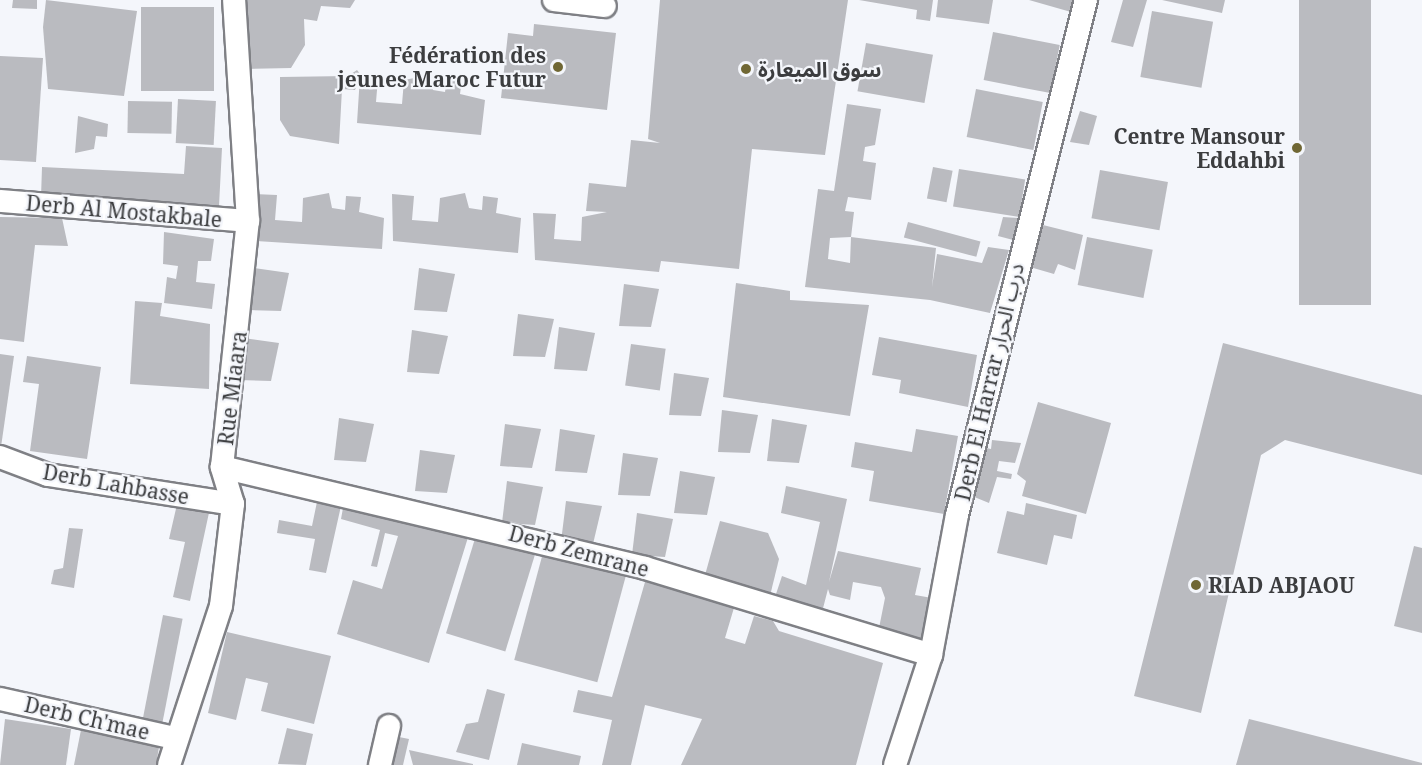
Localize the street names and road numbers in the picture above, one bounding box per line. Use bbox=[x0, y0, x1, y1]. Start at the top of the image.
street label: Derb Al Mostakbale bbox=[25, 190, 223, 232]
street label: Derb El Harrar درب الحرار bbox=[949, 261, 1029, 503]
street label: Rue Miaara bbox=[212, 329, 252, 447]
street label: Derb Lahbasse bbox=[41, 459, 191, 509]
street label: Derb Zemrane bbox=[506, 520, 652, 582]
street label: Derb Ch'mae bbox=[22, 691, 152, 745]

